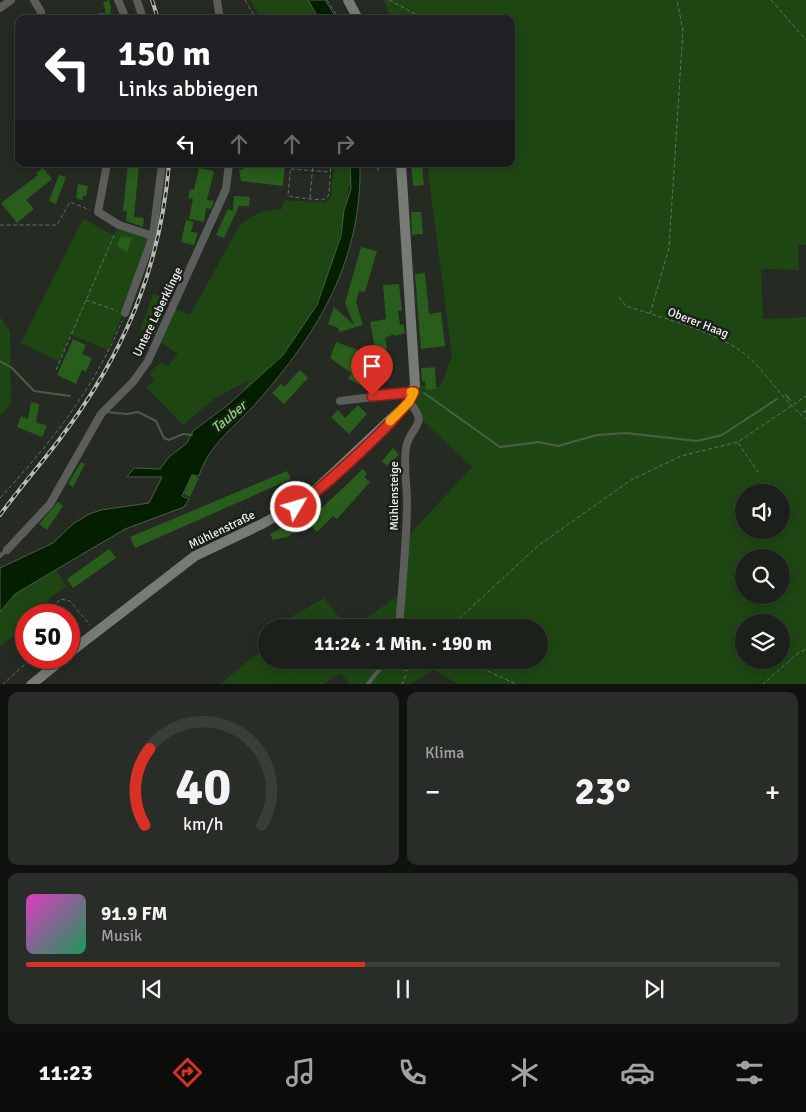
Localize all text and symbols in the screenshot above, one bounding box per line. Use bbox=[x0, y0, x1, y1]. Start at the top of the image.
text: 150 m bbox=[118, 32, 211, 75]
icon: left bbox=[35, 35, 100, 100]
text: Links abbiegen bbox=[118, 75, 259, 102]
icon: left bbox=[172, 130, 200, 158]
icon: ahead bbox=[225, 130, 253, 158]
icon: ahead bbox=[278, 130, 306, 158]
icon: right bbox=[331, 130, 359, 158]
street label: Untere Leberklinge bbox=[130, 265, 186, 359]
street label: Oberer Haag bbox=[665, 305, 731, 341]
pin bbox=[351, 345, 393, 396]
icon: arrive bbox=[358, 352, 386, 380]
water label: Tauber bbox=[208, 396, 251, 436]
street label: Mühlensteige bbox=[387, 461, 402, 531]
position arrow bbox=[269, 480, 321, 532]
map controls bbox=[735, 484, 790, 669]
button: sound bbox=[735, 484, 790, 539]
street label: Mühlenstraße bbox=[186, 507, 258, 553]
button: search bbox=[735, 549, 790, 604]
speed limit sign: 50 bbox=[15, 604, 80, 669]
button: layers bbox=[735, 614, 790, 669]
text: 11:24 · 1 Min. · 190 m bbox=[314, 632, 492, 656]
text: Klima bbox=[425, 743, 464, 763]
text: 40 bbox=[175, 755, 232, 819]
text: 23° bbox=[574, 768, 631, 815]
text: − bbox=[425, 775, 440, 809]
text: + bbox=[765, 775, 780, 809]
text: km/h bbox=[183, 813, 224, 835]
text: 91.9 FM bbox=[101, 902, 167, 926]
text: Musik bbox=[101, 926, 142, 946]
icon: previous bbox=[138, 975, 166, 1003]
icon: pause bbox=[389, 975, 417, 1003]
icon: next bbox=[640, 975, 668, 1003]
icon: directions bbox=[170, 1055, 205, 1090]
icon: music bbox=[283, 1055, 318, 1090]
icon: phone bbox=[395, 1055, 430, 1090]
icon: climate bbox=[507, 1055, 542, 1090]
icon: car bbox=[620, 1055, 655, 1090]
icon: filters bbox=[732, 1055, 767, 1090]
text: 11:23 bbox=[39, 1059, 93, 1086]

